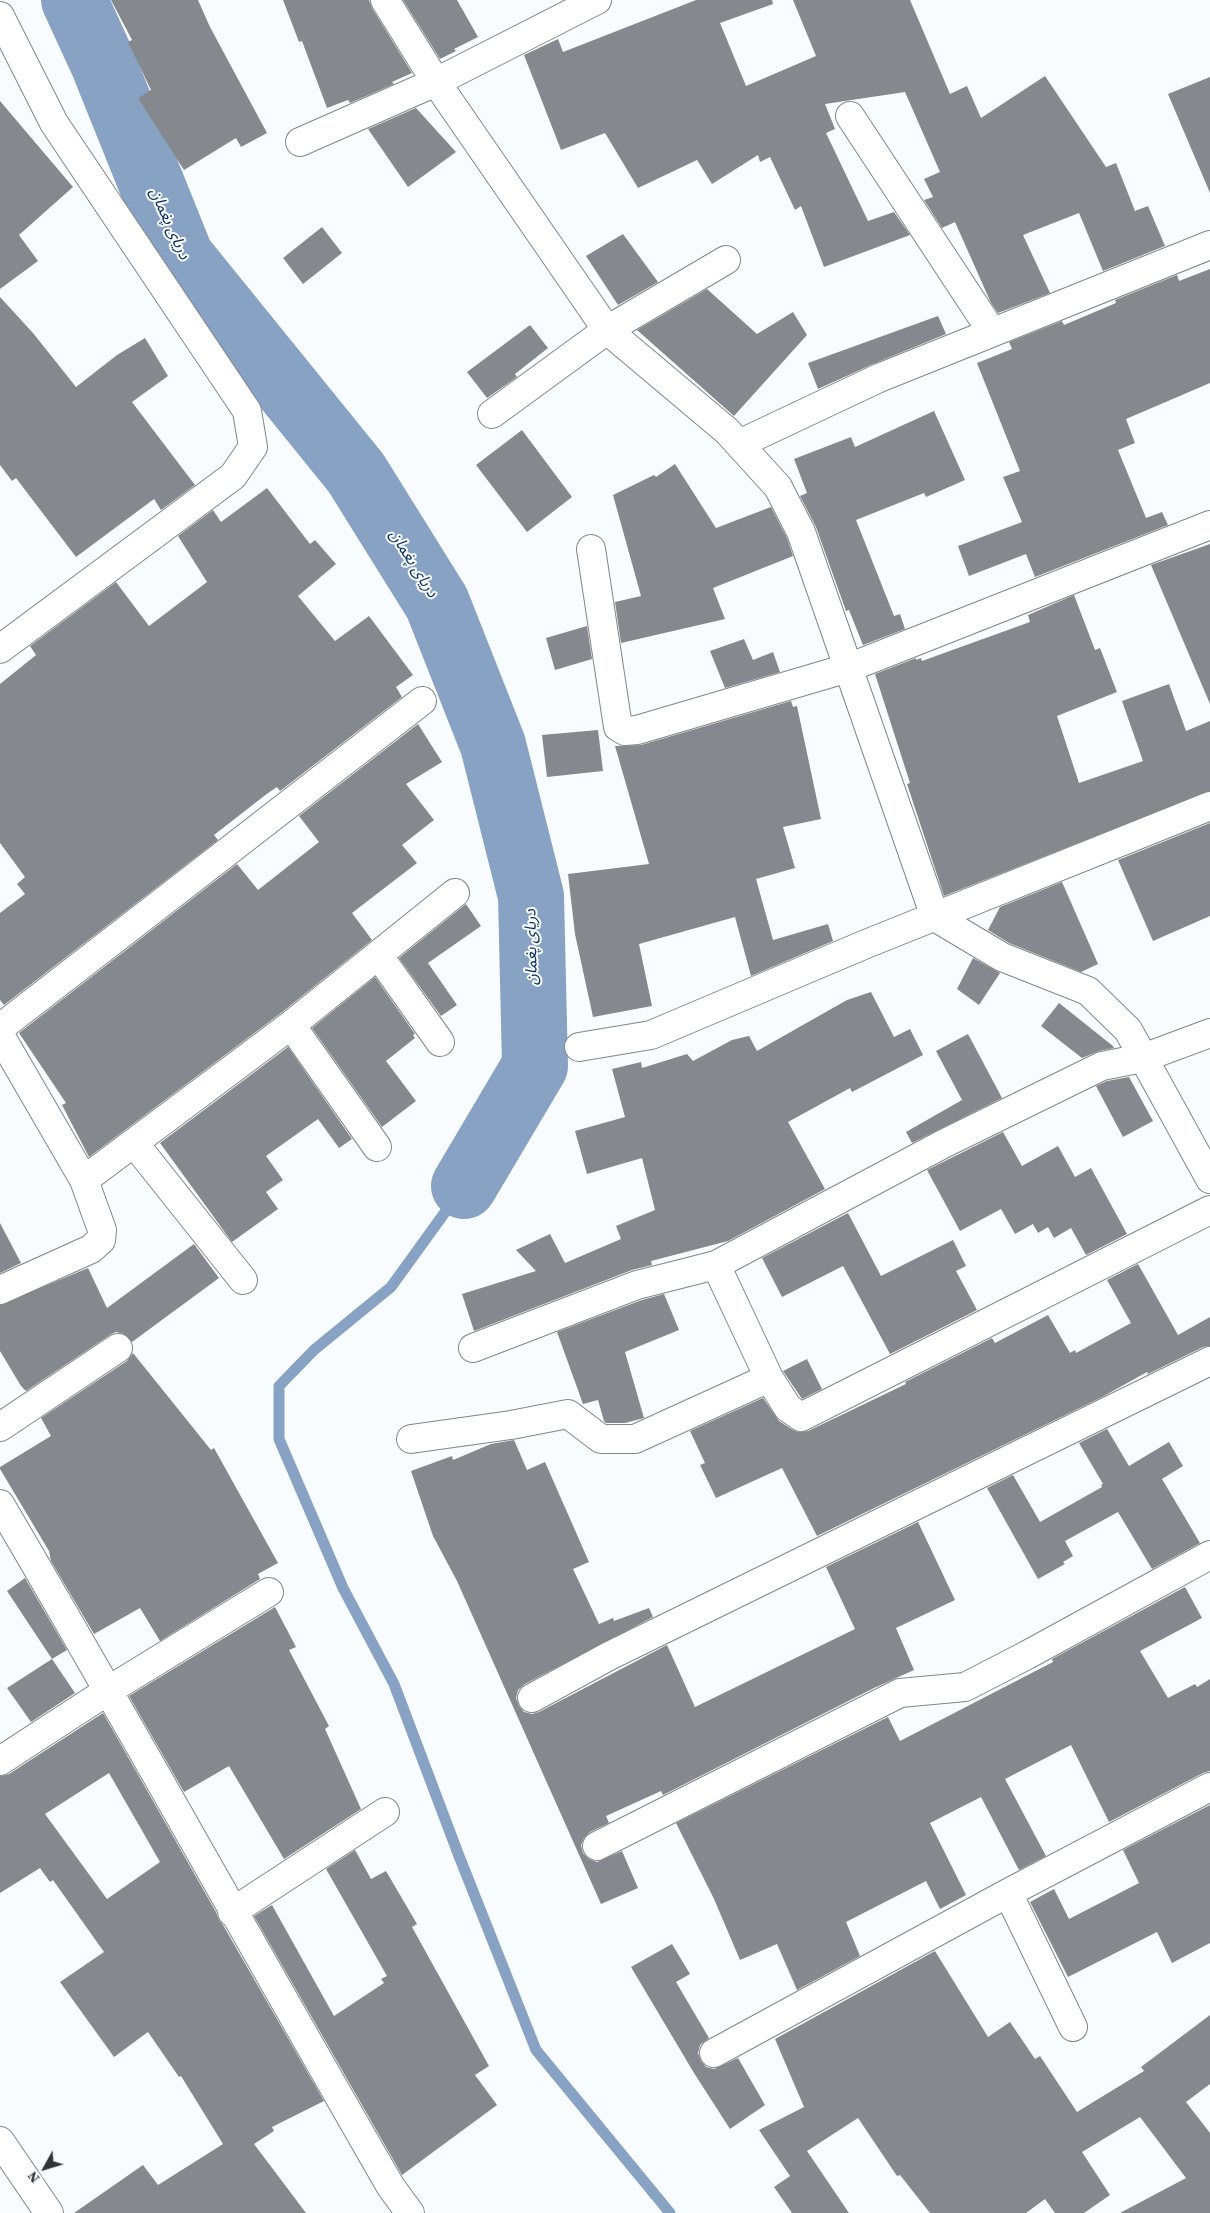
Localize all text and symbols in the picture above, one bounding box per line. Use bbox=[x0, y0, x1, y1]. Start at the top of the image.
water label: دریای پغمان bbox=[145, 185, 193, 263]
water label: دریای پغمان bbox=[385, 527, 441, 601]
water label: دریای پغمان bbox=[522, 909, 542, 985]
north arrow bbox=[20, 2143, 70, 2193]
text: N bbox=[22, 2167, 44, 2188]

